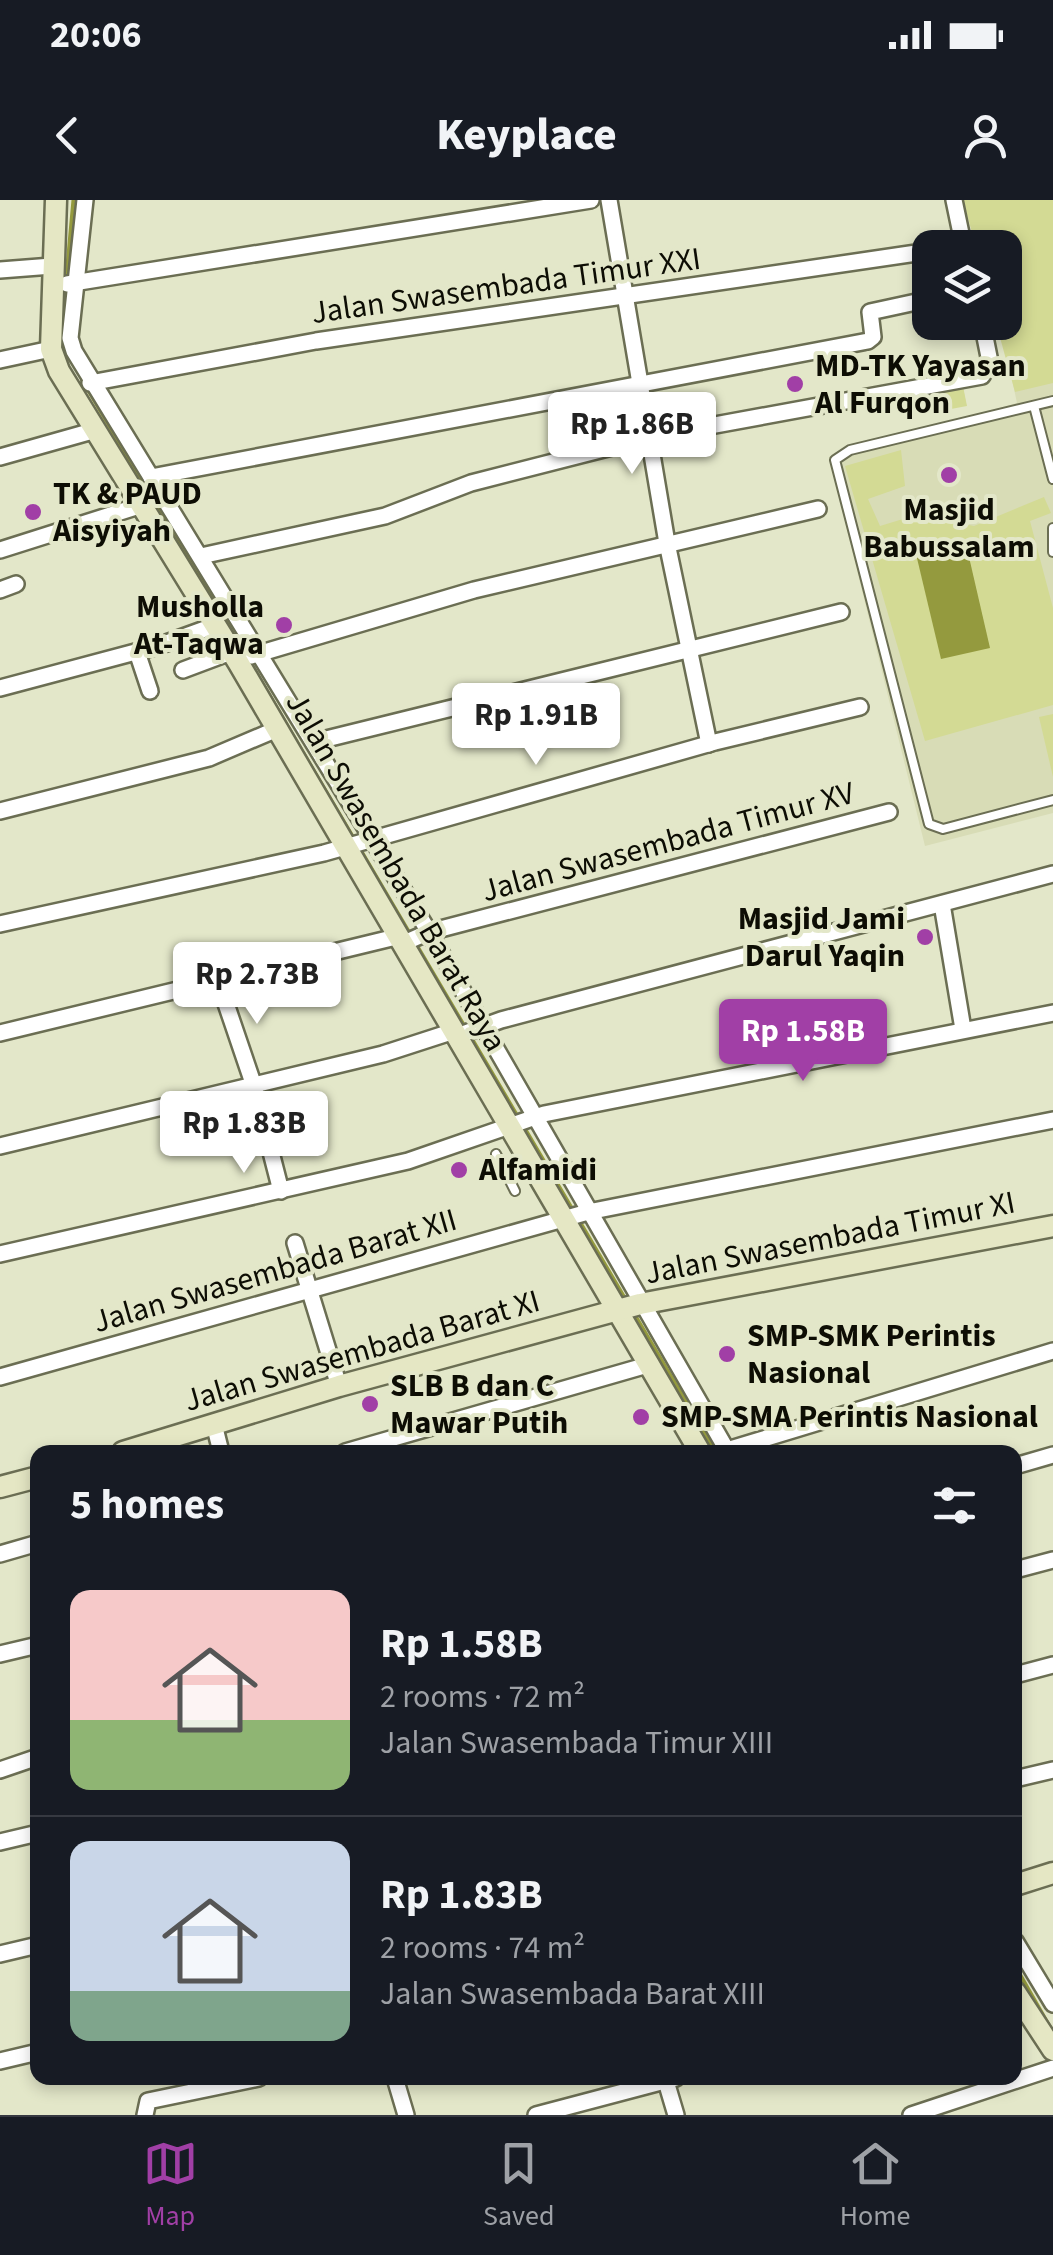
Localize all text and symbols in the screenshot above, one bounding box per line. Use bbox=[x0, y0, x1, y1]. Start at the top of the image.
text: 20:06 bbox=[50, 8, 142, 62]
text: Keyplace bbox=[436, 103, 617, 167]
icon: back bbox=[40, 108, 95, 163]
icon: person bbox=[958, 108, 1013, 163]
map controls bbox=[912, 230, 1022, 340]
button: layers bbox=[912, 230, 1022, 340]
street label: Jalan Swasembada Timur XXI bbox=[308, 236, 704, 336]
place label: MD-TK Yayasan Al Furqon bbox=[814, 343, 1026, 426]
marker: MD-TK Yayasan Al Furqon bbox=[784, 373, 806, 395]
pin: Rp 1.86B bbox=[529, 392, 735, 477]
text: Rp 1.86B bbox=[570, 401, 694, 447]
marker: Masjid Babussalam bbox=[938, 464, 960, 486]
place label: TK & PAUD Aisyiyah bbox=[52, 471, 202, 554]
place label: Masjid Babussalam bbox=[863, 487, 1035, 570]
marker: TK & PAUD Aisyiyah bbox=[22, 501, 44, 523]
place label: Musholla At-Taqwa bbox=[133, 584, 264, 667]
marker: Musholla At-Taqwa bbox=[273, 614, 295, 636]
pin: Rp 1.91B bbox=[433, 683, 639, 768]
street label: Jalan Swasembada Barat Raya bbox=[274, 684, 518, 1060]
text: Rp 1.91B bbox=[474, 692, 598, 738]
street label: Jalan Swasembada Timur XV bbox=[476, 770, 860, 914]
place label: Masjid Jami Darul Yaqin bbox=[738, 896, 905, 979]
marker: Masjid Jami Darul Yaqin bbox=[914, 926, 936, 948]
pin: Rp 2.73B bbox=[154, 942, 360, 1027]
text: Rp 2.73B bbox=[195, 951, 319, 997]
pin: Rp 1.58B bbox=[700, 999, 906, 1084]
text: Rp 1.58B bbox=[741, 1008, 865, 1054]
pin: Rp 1.83B bbox=[141, 1091, 347, 1176]
text: Rp 1.83B bbox=[182, 1100, 306, 1146]
place label: Alfamidi bbox=[478, 1147, 597, 1193]
marker: Alfamidi bbox=[448, 1159, 470, 1181]
street label: Jalan Swasembada Timur XI bbox=[641, 1180, 1019, 1296]
street label: Jalan Swasembada Barat XII bbox=[88, 1197, 462, 1345]
street label: Jalan Swasembada Barat XI bbox=[179, 1278, 545, 1424]
place label: SMP-SMK Perintis Nasional bbox=[747, 1313, 996, 1396]
marker: SMP-SMK Perintis Nasional bbox=[716, 1343, 738, 1365]
place label: SLB B dan C Mawar Putih bbox=[390, 1363, 568, 1446]
marker: SLB B dan C Mawar Putih bbox=[359, 1393, 381, 1415]
place label: SMP-SMA Perintis Nasional bbox=[661, 1394, 1038, 1440]
marker: SMP-SMA Perintis Nasional bbox=[630, 1406, 652, 1428]
text: 5 homes bbox=[70, 1475, 224, 1535]
icon: filters bbox=[927, 1478, 982, 1533]
text: Rp 1.58B bbox=[380, 1614, 543, 1674]
icon: home bbox=[150, 1630, 270, 1750]
text: 2 rooms · 72 m² bbox=[380, 1674, 585, 1720]
text: Jalan Swasembada Timur XIII bbox=[380, 1720, 773, 1766]
text: Rp 1.83B bbox=[380, 1865, 543, 1925]
icon: home bbox=[150, 1881, 270, 2001]
text: 2 rooms · 74 m² bbox=[380, 1925, 585, 1971]
text: Jalan Swasembada Barat XIII bbox=[380, 1971, 765, 2017]
tab: Map bbox=[143, 2136, 198, 2236]
tab: Saved bbox=[483, 2136, 554, 2236]
tab: Home bbox=[840, 2136, 910, 2236]

